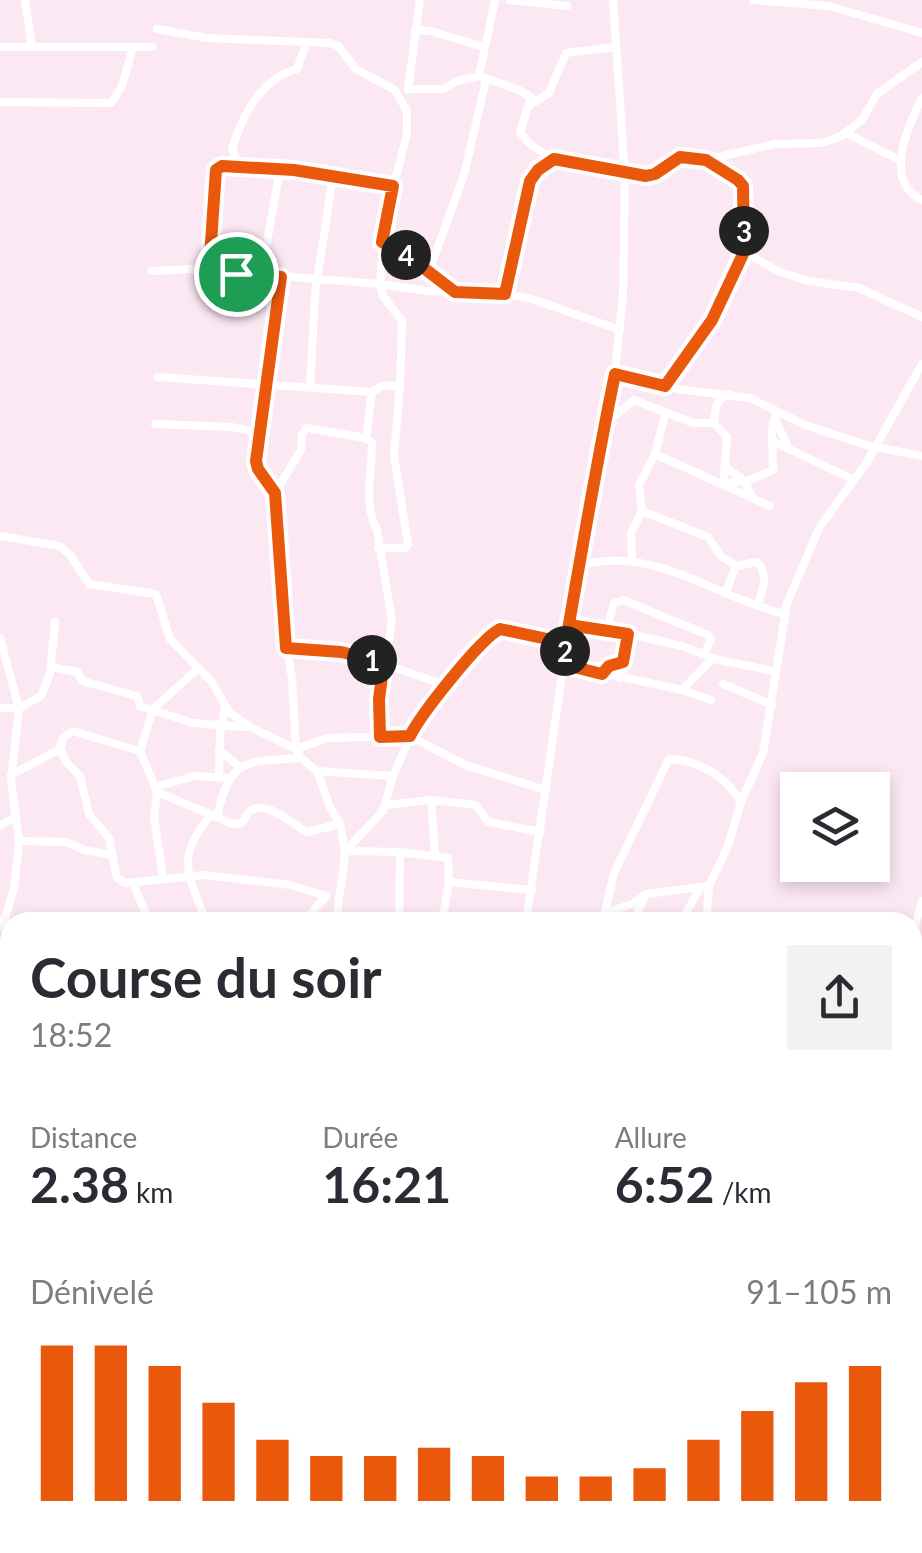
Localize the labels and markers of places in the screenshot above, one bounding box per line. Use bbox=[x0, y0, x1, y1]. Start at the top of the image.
pin: 3 bbox=[719, 206, 769, 256]
pin: 4 bbox=[381, 230, 431, 280]
pin bbox=[194, 232, 279, 317]
pin: 2 bbox=[540, 626, 590, 676]
pin: 1 bbox=[347, 635, 397, 685]

